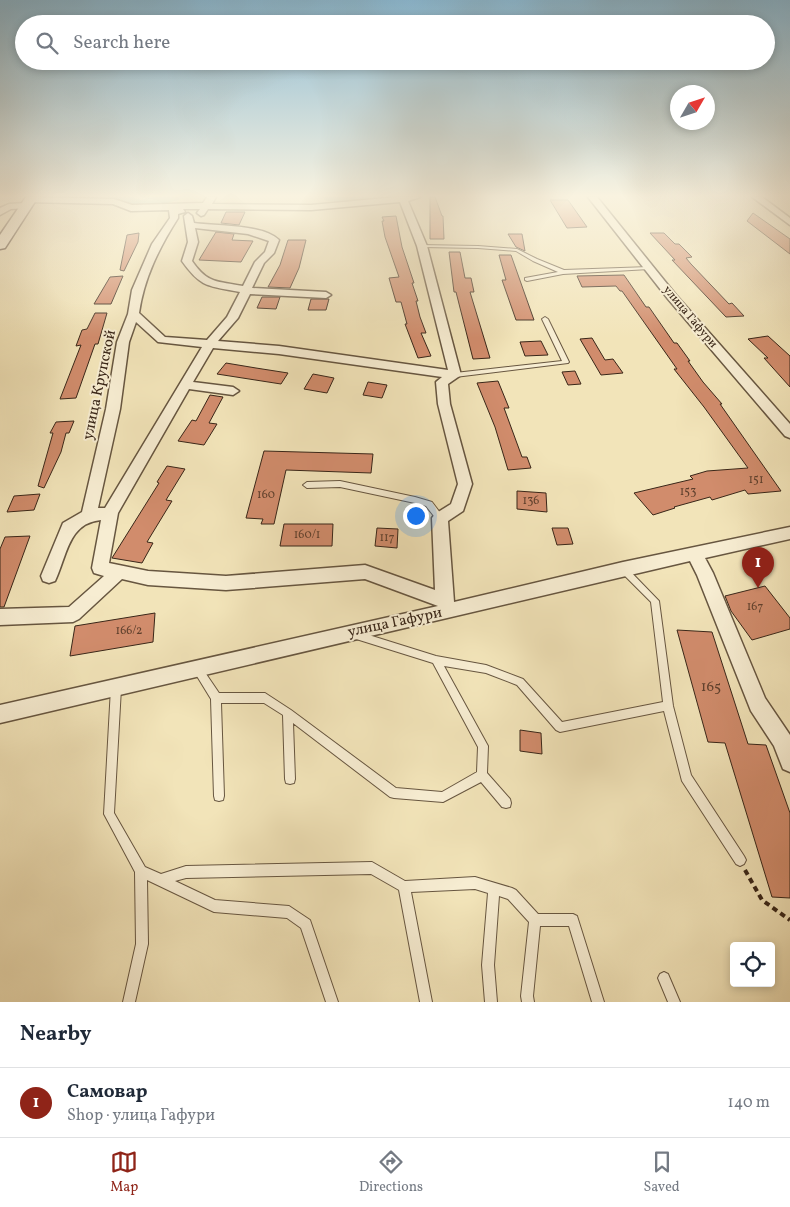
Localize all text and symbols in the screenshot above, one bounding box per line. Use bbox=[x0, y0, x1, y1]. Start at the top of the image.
search box bbox=[15, 15, 775, 70]
icon: search bbox=[33, 29, 61, 57]
text: Search here bbox=[73, 30, 170, 56]
north arrow bbox=[670, 85, 715, 130]
street label: улица Гафури bbox=[659, 282, 721, 352]
street label: улица Крупской bbox=[78, 328, 122, 442]
house number: 151 bbox=[748, 472, 764, 488]
house number: 153 bbox=[680, 484, 696, 500]
house number: 160 bbox=[257, 487, 275, 503]
house number: 136 bbox=[523, 493, 539, 509]
your location bbox=[403, 503, 429, 529]
house number: 160/1 bbox=[294, 527, 320, 543]
house number: 117 bbox=[379, 530, 395, 546]
pin: 1 bbox=[742, 547, 774, 588]
house number: 167 bbox=[747, 599, 763, 615]
street label: улица Гафури bbox=[346, 603, 444, 643]
house number: 166/2 bbox=[115, 623, 143, 639]
house number: 165 bbox=[701, 677, 721, 698]
map controls bbox=[730, 942, 775, 987]
button: locate bbox=[730, 942, 775, 987]
text: Nearby bbox=[20, 1020, 91, 1049]
text: Самовар bbox=[67, 1079, 148, 1105]
text: 1 bbox=[33, 1092, 39, 1114]
text: 140 m bbox=[728, 1092, 770, 1114]
text: Shop · улица Гафури bbox=[67, 1105, 215, 1127]
tab: Map bbox=[110, 1148, 138, 1197]
tab: Directions bbox=[359, 1148, 423, 1197]
tab: Saved bbox=[644, 1148, 680, 1197]

